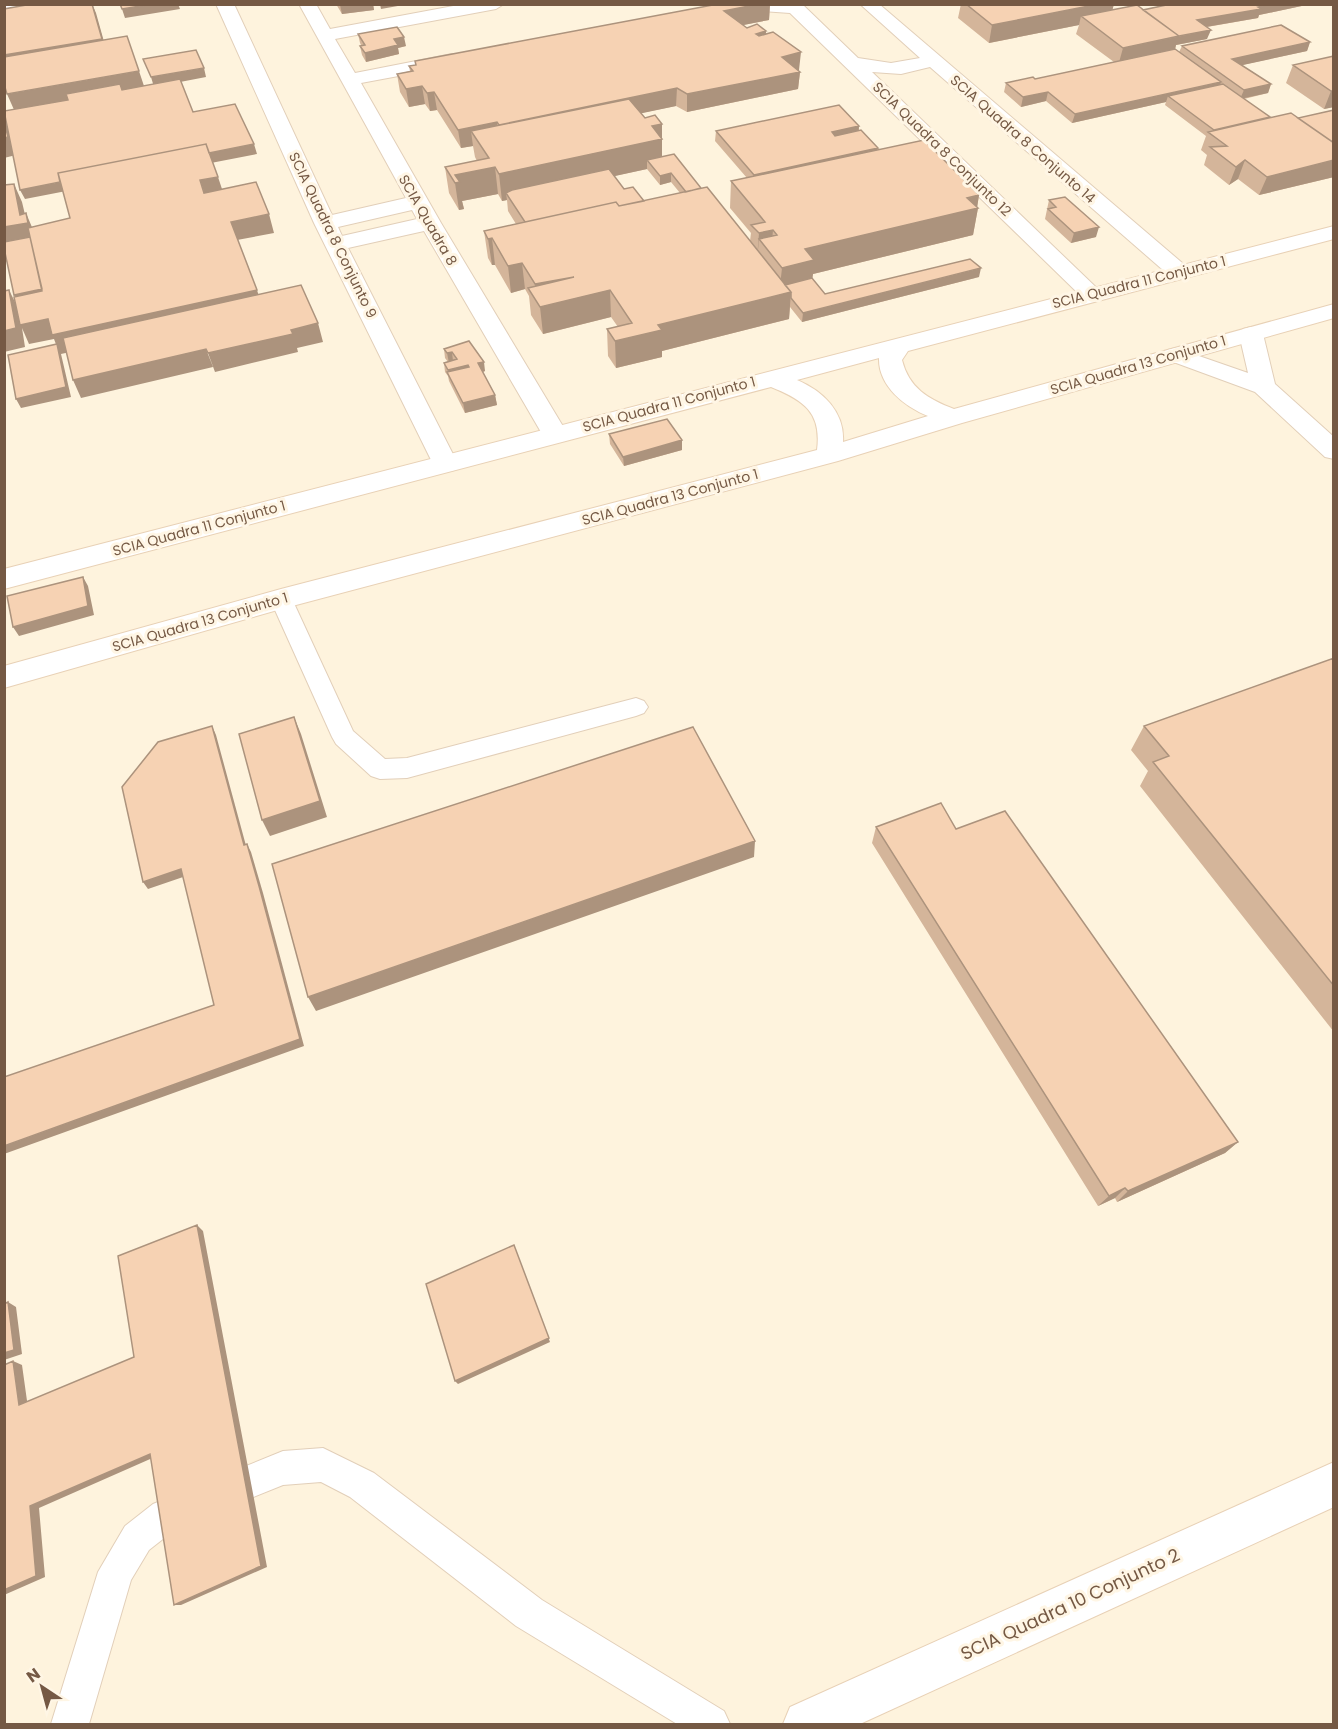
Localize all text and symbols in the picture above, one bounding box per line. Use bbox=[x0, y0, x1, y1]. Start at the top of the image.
street label: SCIA Quadra 8 Conjunto 14 bbox=[946, 70, 1100, 208]
street label: SCIA Quadra 8 Conjunto 12 bbox=[868, 77, 1016, 221]
street label: SCIA Quadra 8 Conjunto 9 bbox=[284, 149, 382, 321]
street label: SCIA Quadra 8 bbox=[394, 171, 462, 269]
street label: SCIA Quadra 11 Conjunto 1 bbox=[1050, 251, 1228, 313]
street label: SCIA Quadra 13 Conjunto 1 bbox=[1048, 330, 1228, 400]
street label: SCIA Quadra 11 Conjunto 1 bbox=[580, 371, 758, 437]
street label: SCIA Quadra 13 Conjunto 1 bbox=[580, 464, 760, 530]
street label: SCIA Quadra 11 Conjunto 1 bbox=[110, 495, 288, 561]
street label: SCIA Quadra 13 Conjunto 1 bbox=[110, 587, 290, 657]
street label: SCIA Quadra 10 Conjunto 2 bbox=[956, 1542, 1184, 1666]
north arrow bbox=[12, 1657, 72, 1717]
text: N bbox=[22, 1662, 45, 1688]

